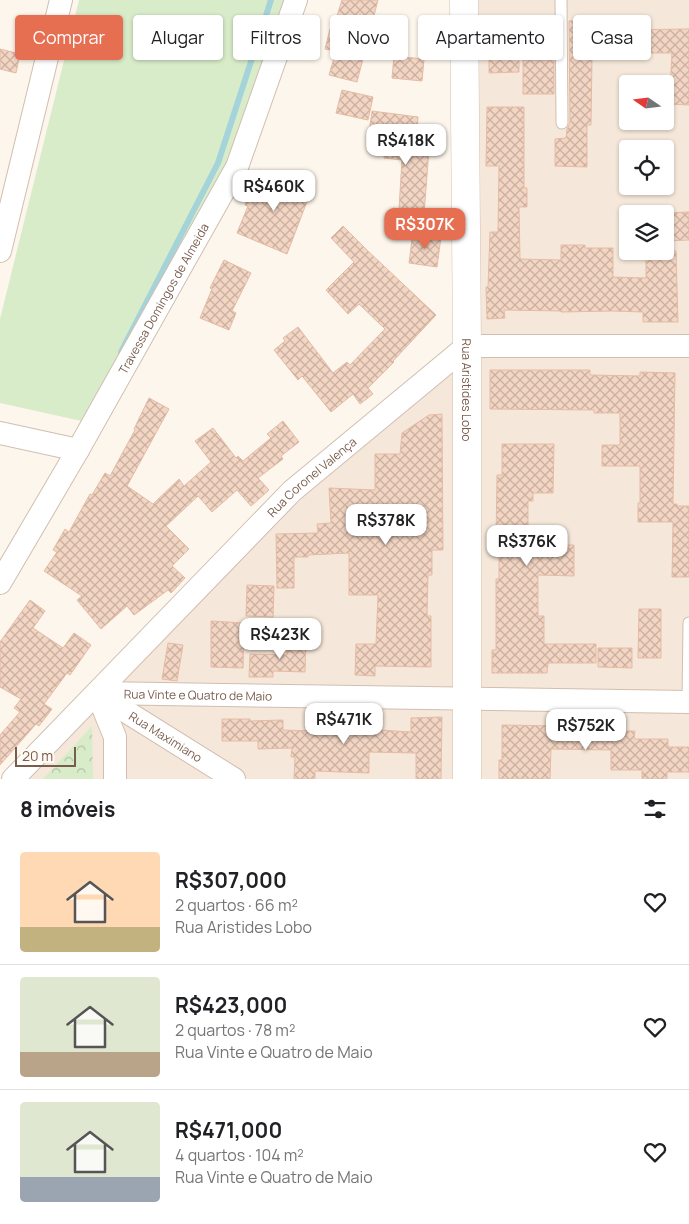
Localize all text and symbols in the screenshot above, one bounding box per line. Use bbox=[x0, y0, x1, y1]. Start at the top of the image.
chip: Comprar bbox=[15, 15, 123, 60]
chip: Alugar bbox=[133, 15, 223, 60]
chip: Filtros bbox=[233, 15, 320, 60]
chip: Novo bbox=[330, 15, 408, 60]
chip: Apartamento bbox=[418, 15, 563, 60]
chip: Casa bbox=[573, 15, 651, 60]
north arrow bbox=[619, 75, 674, 130]
map controls bbox=[619, 75, 674, 260]
pin: R$418K bbox=[365, 124, 447, 166]
text: R$418K bbox=[377, 129, 435, 151]
button: locate bbox=[619, 140, 674, 195]
pin: R$460K bbox=[233, 170, 315, 212]
text: R$460K bbox=[243, 175, 305, 197]
button: layers bbox=[619, 205, 674, 260]
pin: R$307K bbox=[384, 208, 466, 250]
text: R$307K bbox=[395, 213, 455, 235]
street label: Travessa Domingos de Almeida bbox=[114, 220, 212, 377]
street label: Rua Aristides Lobo bbox=[458, 339, 476, 441]
street label: Rua Coronel Valença bbox=[263, 433, 360, 520]
pin: R$378K bbox=[345, 504, 427, 546]
text: R$378K bbox=[357, 509, 415, 531]
pin: R$376K bbox=[486, 524, 568, 567]
text: R$376K bbox=[498, 530, 556, 552]
pin: R$423K bbox=[239, 618, 321, 660]
text: R$423K bbox=[250, 623, 310, 645]
street label: Rua Vinte e Quatro de Maio bbox=[124, 685, 272, 704]
pin: R$471K bbox=[303, 702, 385, 745]
street label: Rua Maximiano bbox=[126, 707, 206, 766]
text: R$471K bbox=[316, 708, 372, 730]
pin: R$752K bbox=[545, 708, 627, 751]
text: R$752K bbox=[557, 714, 615, 736]
scale bar bbox=[15, 744, 76, 767]
text: 20 m bbox=[22, 746, 53, 765]
text: 8 imóveis bbox=[20, 795, 115, 823]
icon: filters bbox=[641, 795, 669, 823]
text: R$307,000 bbox=[175, 866, 287, 894]
icon: home bbox=[60, 872, 120, 932]
icon: heart bbox=[641, 888, 669, 916]
text: 2 quartos · 66 m² bbox=[175, 894, 298, 916]
text: Rua Aristides Lobo bbox=[175, 916, 312, 938]
text: R$423,000 bbox=[175, 991, 287, 1019]
icon: home bbox=[60, 997, 120, 1057]
icon: heart bbox=[641, 1013, 669, 1041]
text: 2 quartos · 78 m² bbox=[175, 1019, 295, 1041]
text: Rua Vinte e Quatro de Maio bbox=[175, 1041, 373, 1063]
text: R$471,000 bbox=[175, 1116, 282, 1144]
icon: home bbox=[60, 1122, 120, 1182]
icon: heart bbox=[641, 1138, 669, 1166]
text: 4 quartos · 104 m² bbox=[175, 1144, 304, 1166]
text: Rua Vinte e Quatro de Maio bbox=[175, 1166, 373, 1188]

